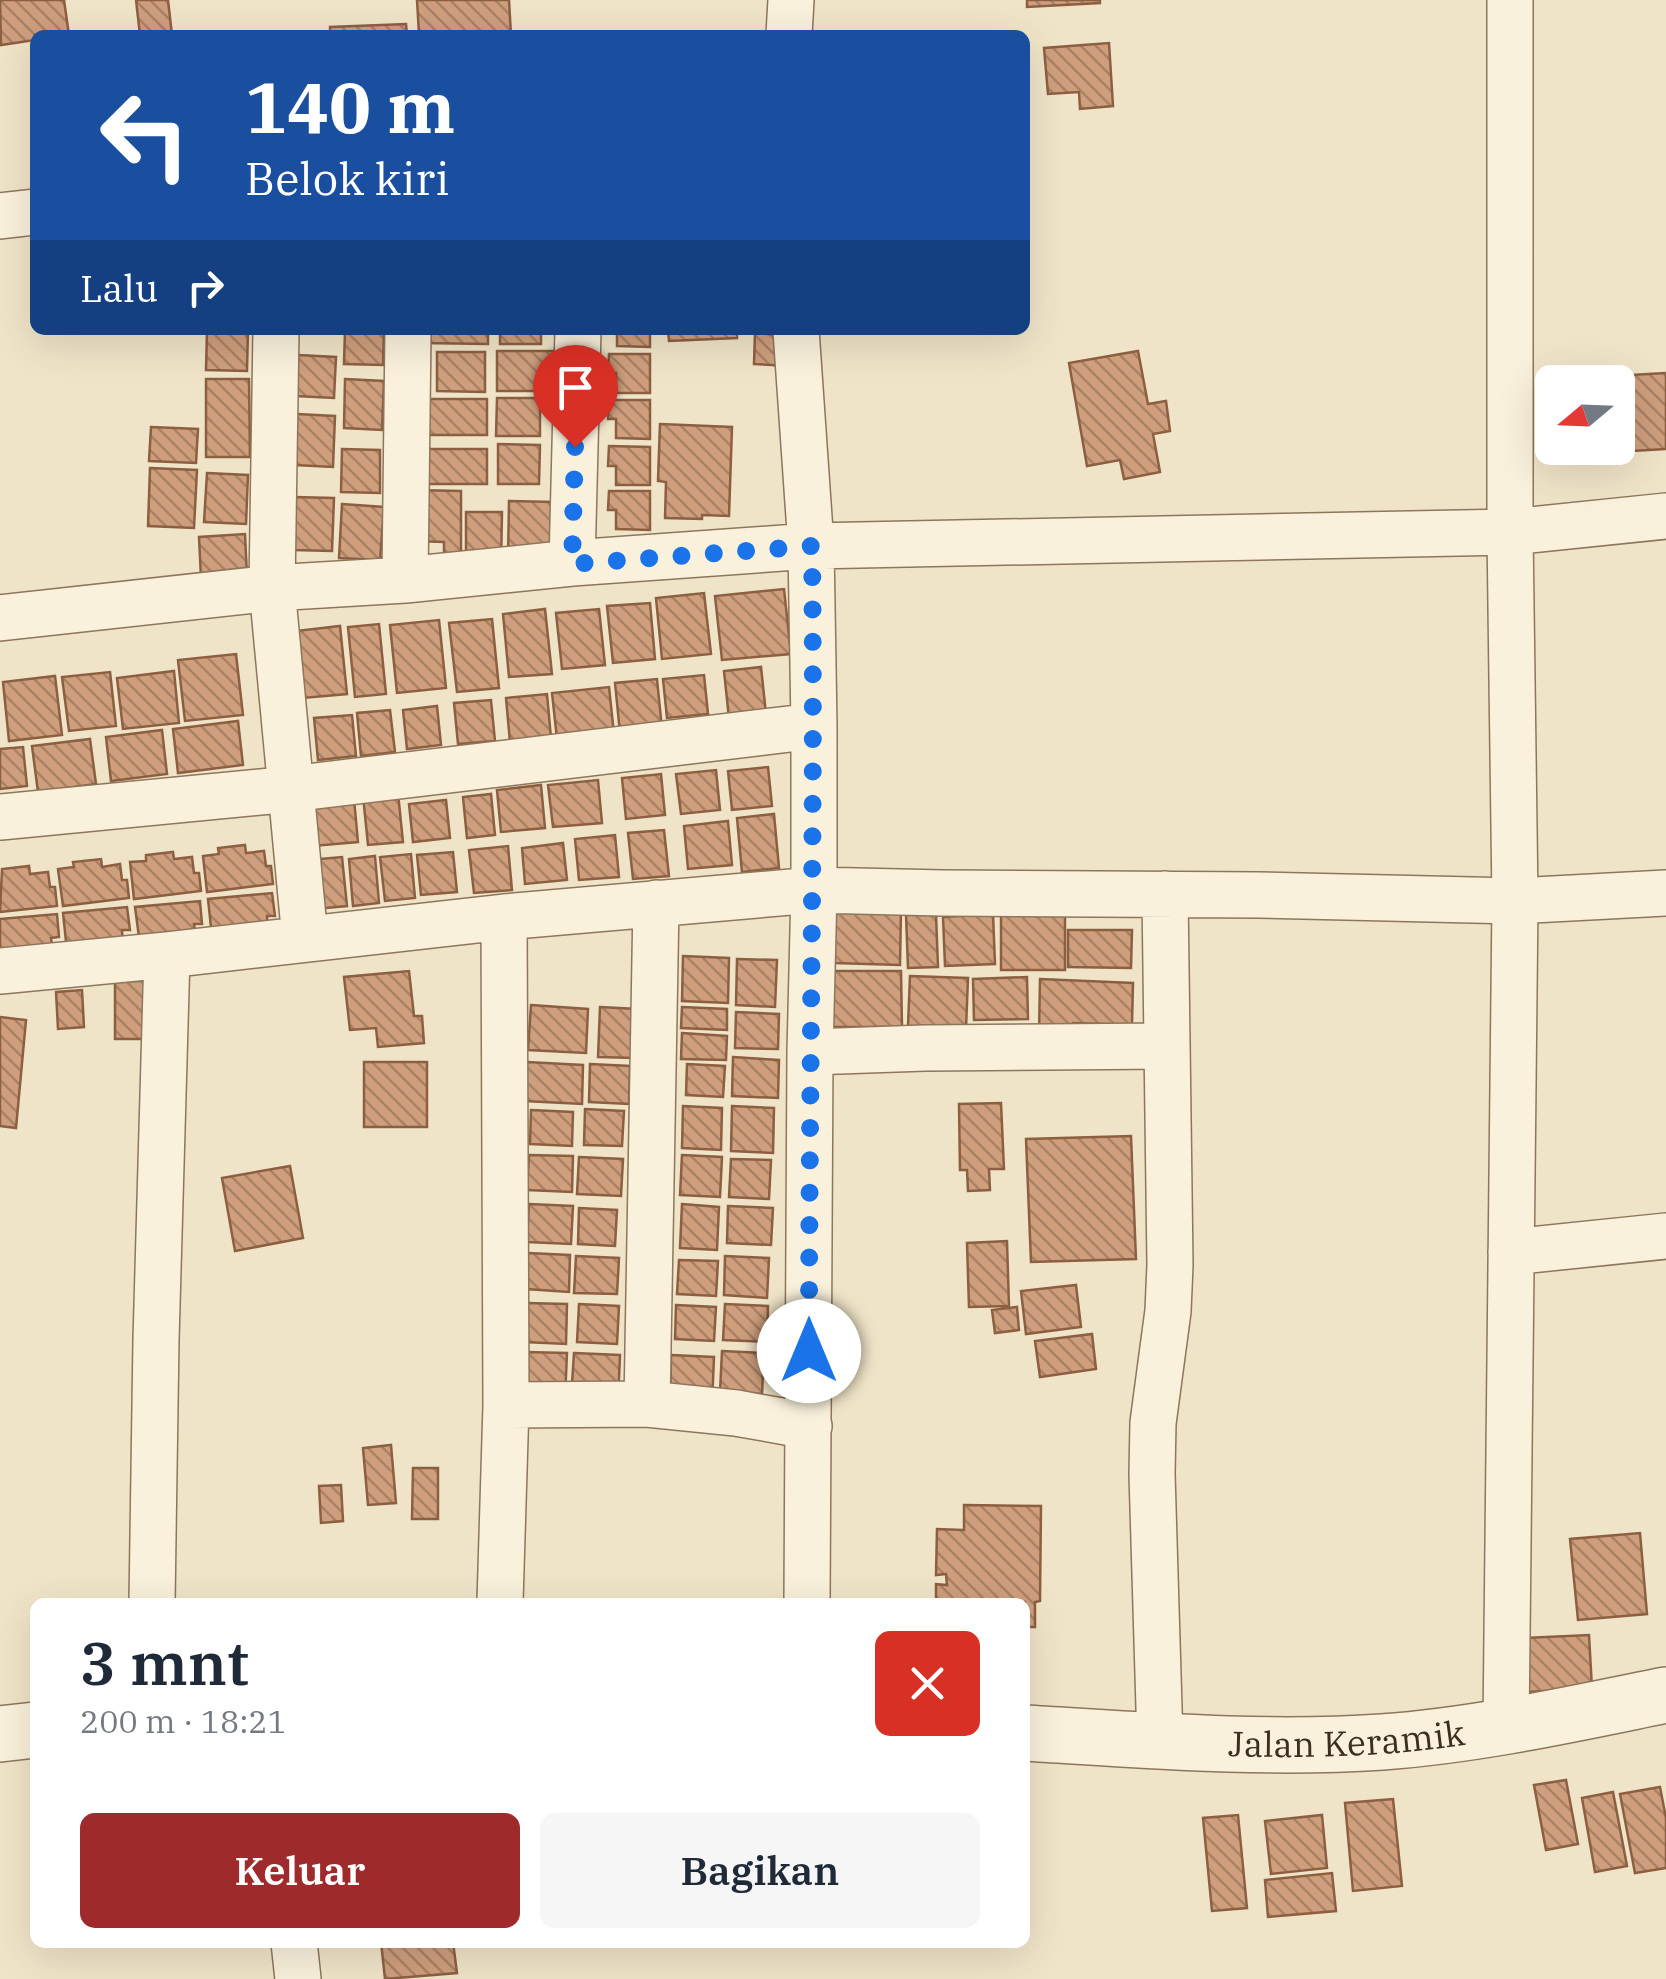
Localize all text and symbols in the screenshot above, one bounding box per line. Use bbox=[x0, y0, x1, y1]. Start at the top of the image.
text: 140 m bbox=[245, 61, 455, 152]
icon: left bbox=[80, 70, 210, 200]
text: Belok kiri bbox=[245, 149, 449, 207]
icon: right bbox=[178, 260, 233, 315]
text: Lalu bbox=[80, 263, 158, 312]
pin bbox=[533, 345, 618, 448]
icon: arrive bbox=[548, 360, 603, 415]
north arrow bbox=[1535, 365, 1635, 465]
map controls bbox=[1535, 365, 1635, 465]
position arrow bbox=[757, 1299, 861, 1403]
text: 3 mnt bbox=[80, 1623, 249, 1702]
button: close bbox=[875, 1631, 980, 1736]
text: 200 m · 18:21 bbox=[80, 1700, 287, 1742]
street label: Jalan Keramik bbox=[1227, 1709, 1468, 1767]
button: Keluar bbox=[80, 1813, 520, 1928]
button: Bagikan bbox=[540, 1813, 980, 1928]

